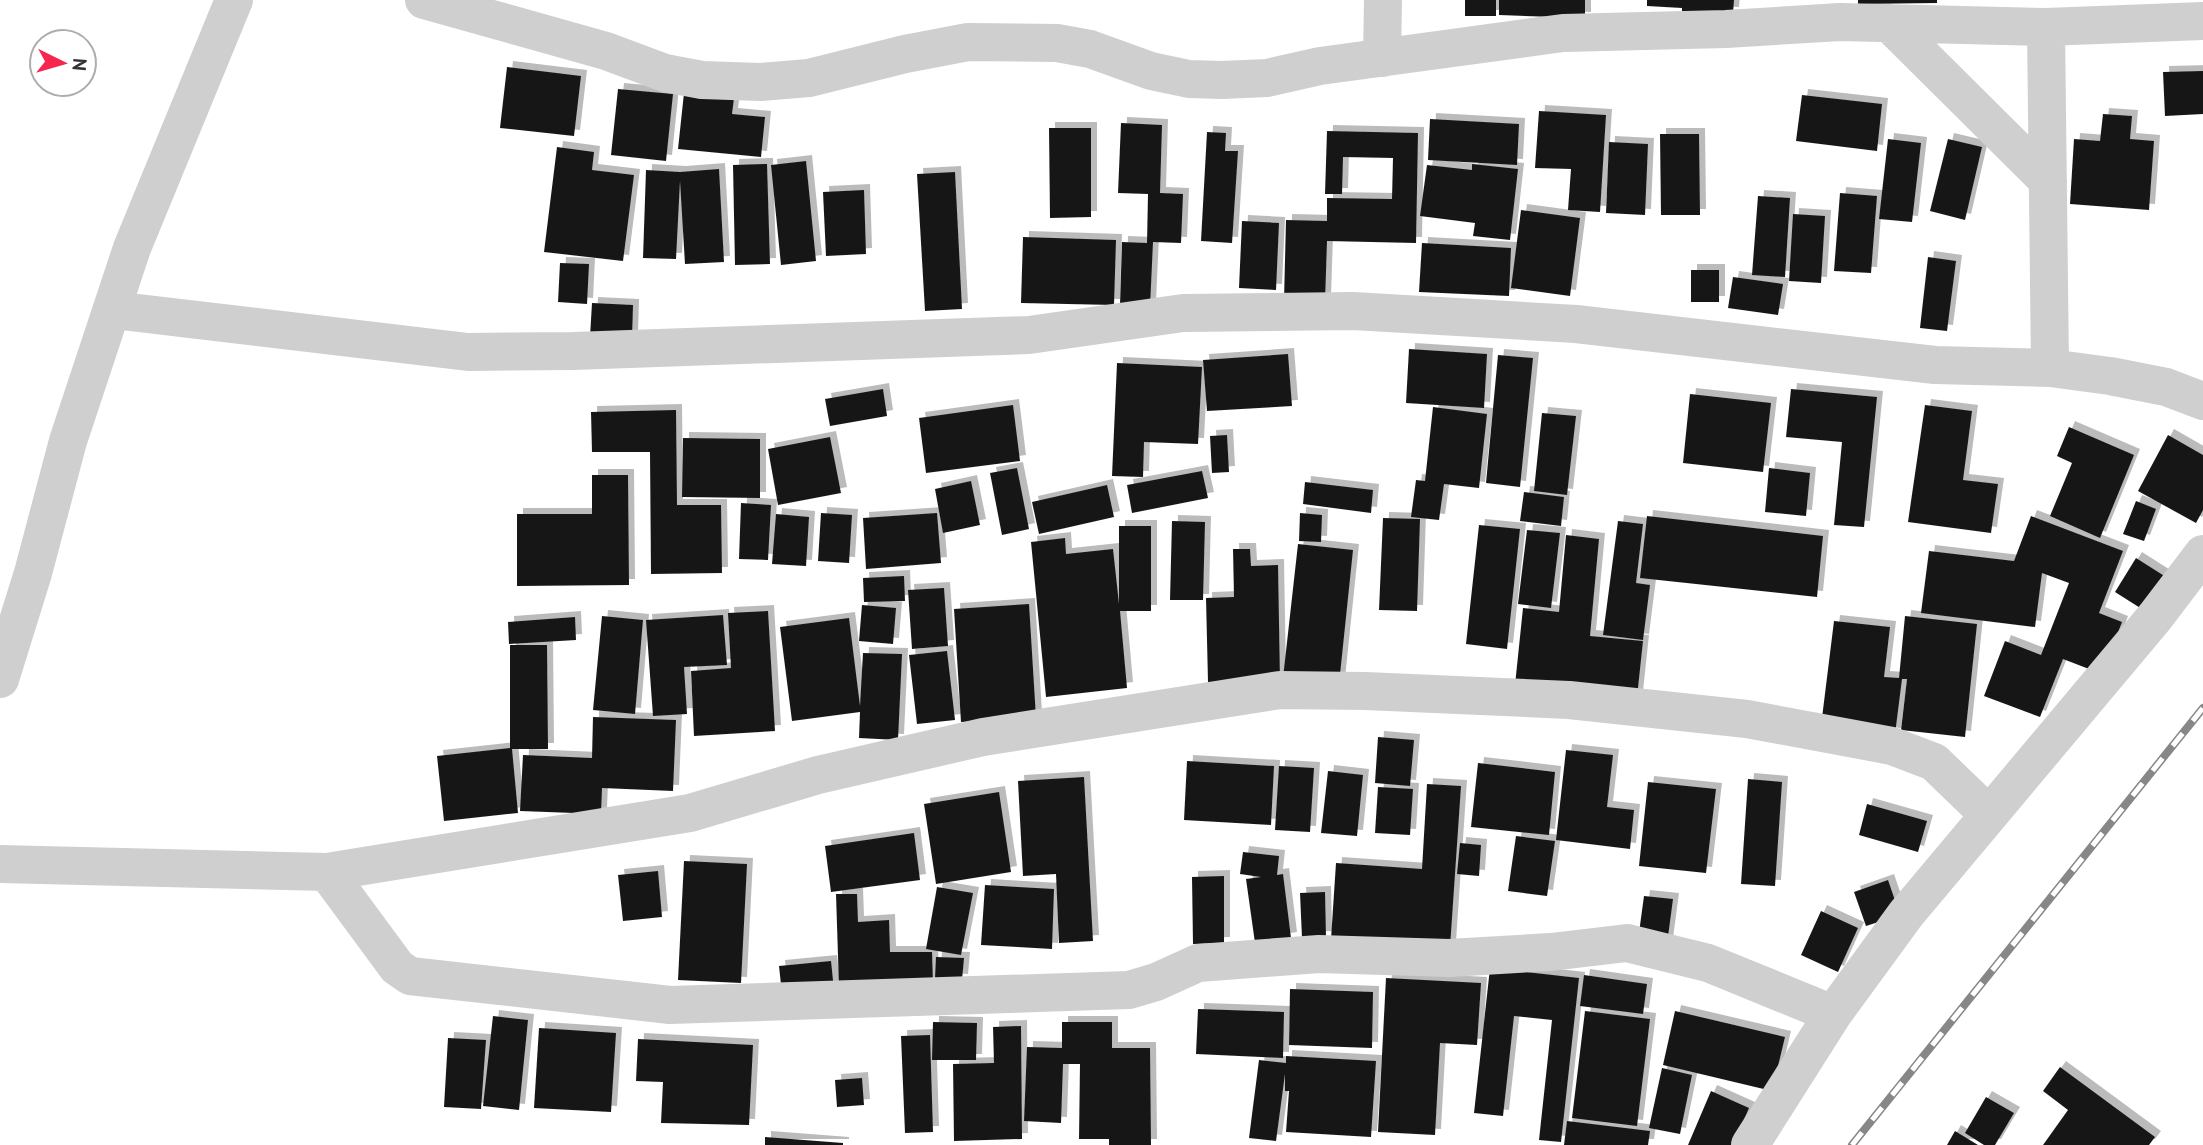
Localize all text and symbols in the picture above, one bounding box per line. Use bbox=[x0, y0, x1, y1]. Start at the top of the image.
north arrow bbox=[28, 28, 98, 98]
text: N bbox=[67, 57, 92, 72]

